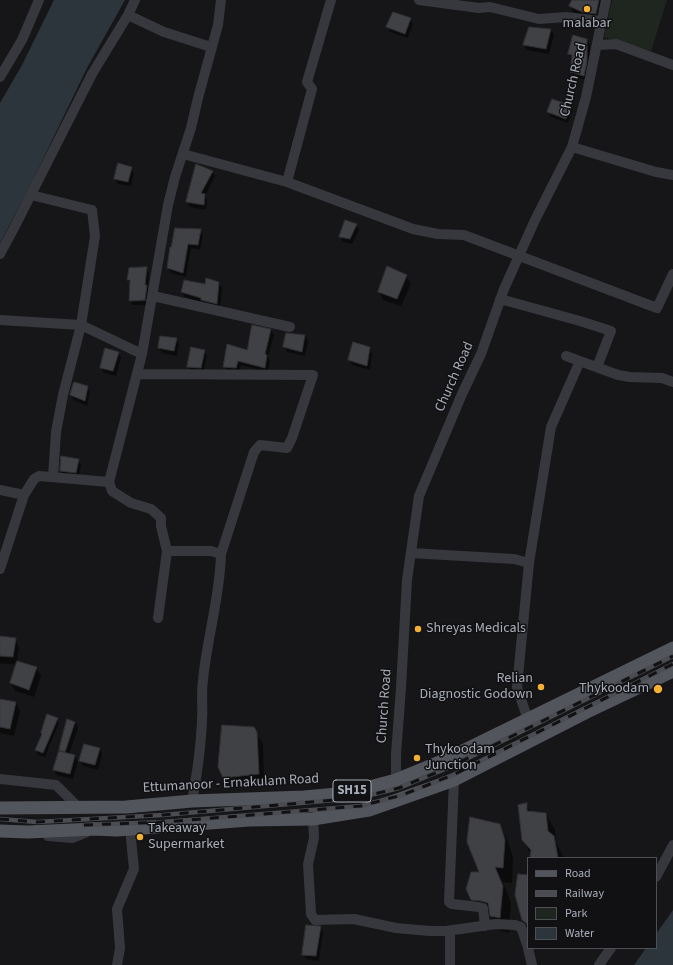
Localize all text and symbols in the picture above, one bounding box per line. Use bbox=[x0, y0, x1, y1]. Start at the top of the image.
marker: malabar bbox=[582, 4, 592, 14]
place label: malabar bbox=[563, 16, 611, 32]
street label: Church Road bbox=[557, 42, 591, 118]
street label: Church Road bbox=[432, 339, 478, 415]
place label: Shreyas Medicals bbox=[426, 621, 526, 637]
marker: Shreyas Medicals bbox=[413, 624, 423, 634]
street label: Church Road bbox=[374, 668, 396, 744]
place label: Relian Diagnostic Godown bbox=[419, 671, 533, 704]
place label: Thykoodam bbox=[579, 681, 649, 697]
marker: Relian Diagnostic Godown bbox=[536, 682, 546, 692]
marker: Thykoodam bbox=[652, 683, 664, 695]
place label: Thykoodam Junction bbox=[425, 742, 495, 774]
marker: Thykoodam Junction bbox=[412, 753, 422, 763]
street label: Ettumanoor - Ernakulam Road bbox=[142, 771, 320, 797]
road number: SH15 bbox=[333, 780, 371, 802]
place label: Takeaway Supermarket bbox=[148, 821, 224, 854]
marker: Takeaway Supermarket bbox=[135, 832, 145, 842]
legend bbox=[527, 857, 657, 949]
text: Road bbox=[565, 865, 591, 882]
text: Railway bbox=[565, 885, 604, 902]
text: Park bbox=[565, 905, 587, 922]
text: Water bbox=[565, 925, 594, 942]

